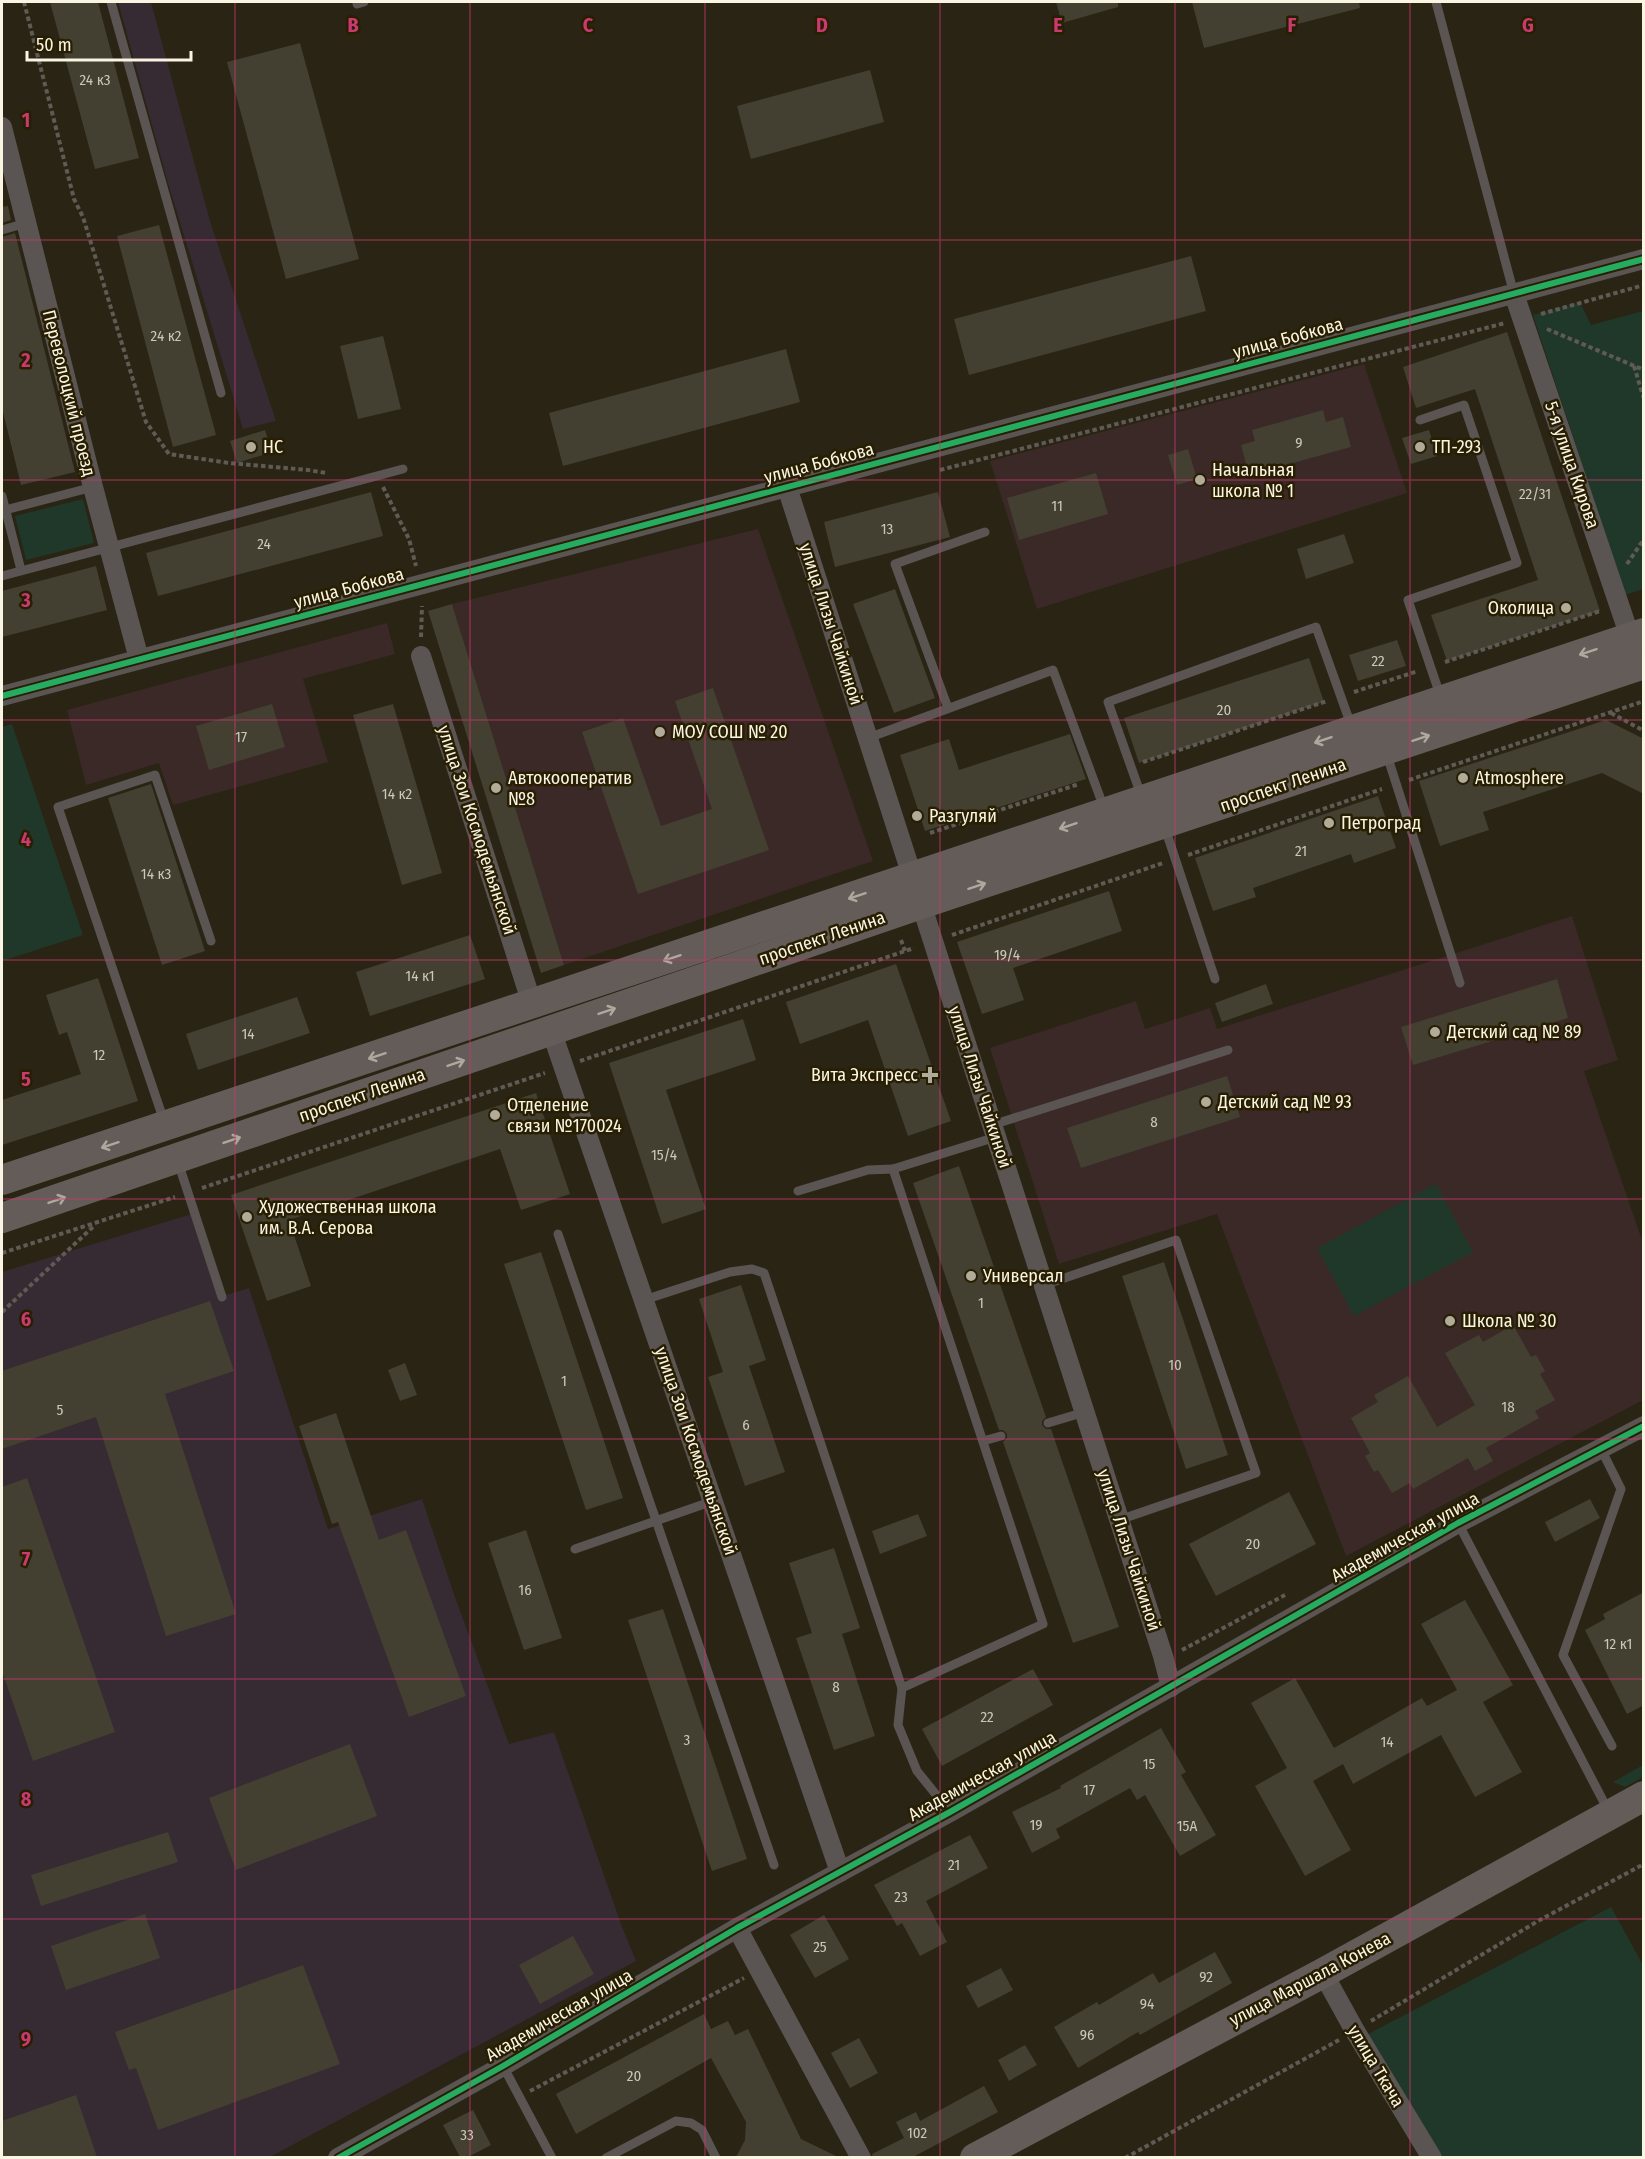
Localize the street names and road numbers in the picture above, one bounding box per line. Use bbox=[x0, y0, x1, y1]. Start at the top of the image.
street label: Переволоцкий проезд bbox=[38, 308, 100, 478]
street label: улица Бобкова bbox=[1231, 313, 1346, 363]
street label: 5-я улица Кирова bbox=[1540, 398, 1604, 532]
street label: улица Бобкова bbox=[762, 438, 877, 488]
street label: улица Лизы Чайкиной bbox=[794, 540, 868, 708]
street label: улица Бобкова bbox=[292, 563, 407, 613]
street label: улица Зои Космодемьянской bbox=[433, 723, 521, 937]
street label: проспект Ленина bbox=[1217, 753, 1349, 817]
street label: проспект Ленина bbox=[756, 906, 888, 970]
street label: улица Лизы Чайкиной bbox=[943, 1003, 1017, 1171]
street label: проспект Ленина bbox=[296, 1063, 428, 1127]
street label: улица Зои Космодемьянской bbox=[650, 1344, 742, 1558]
street label: улица Лизы Чайкиной bbox=[1092, 1466, 1166, 1634]
street label: Академическая улица bbox=[1327, 1487, 1483, 1587]
street label: Академическая улица bbox=[904, 1726, 1060, 1826]
street label: улица Маршала Конева bbox=[1226, 1927, 1395, 2031]
street label: Академическая улица bbox=[482, 1964, 636, 2066]
street label: улица Ткача bbox=[1343, 2021, 1409, 2111]

